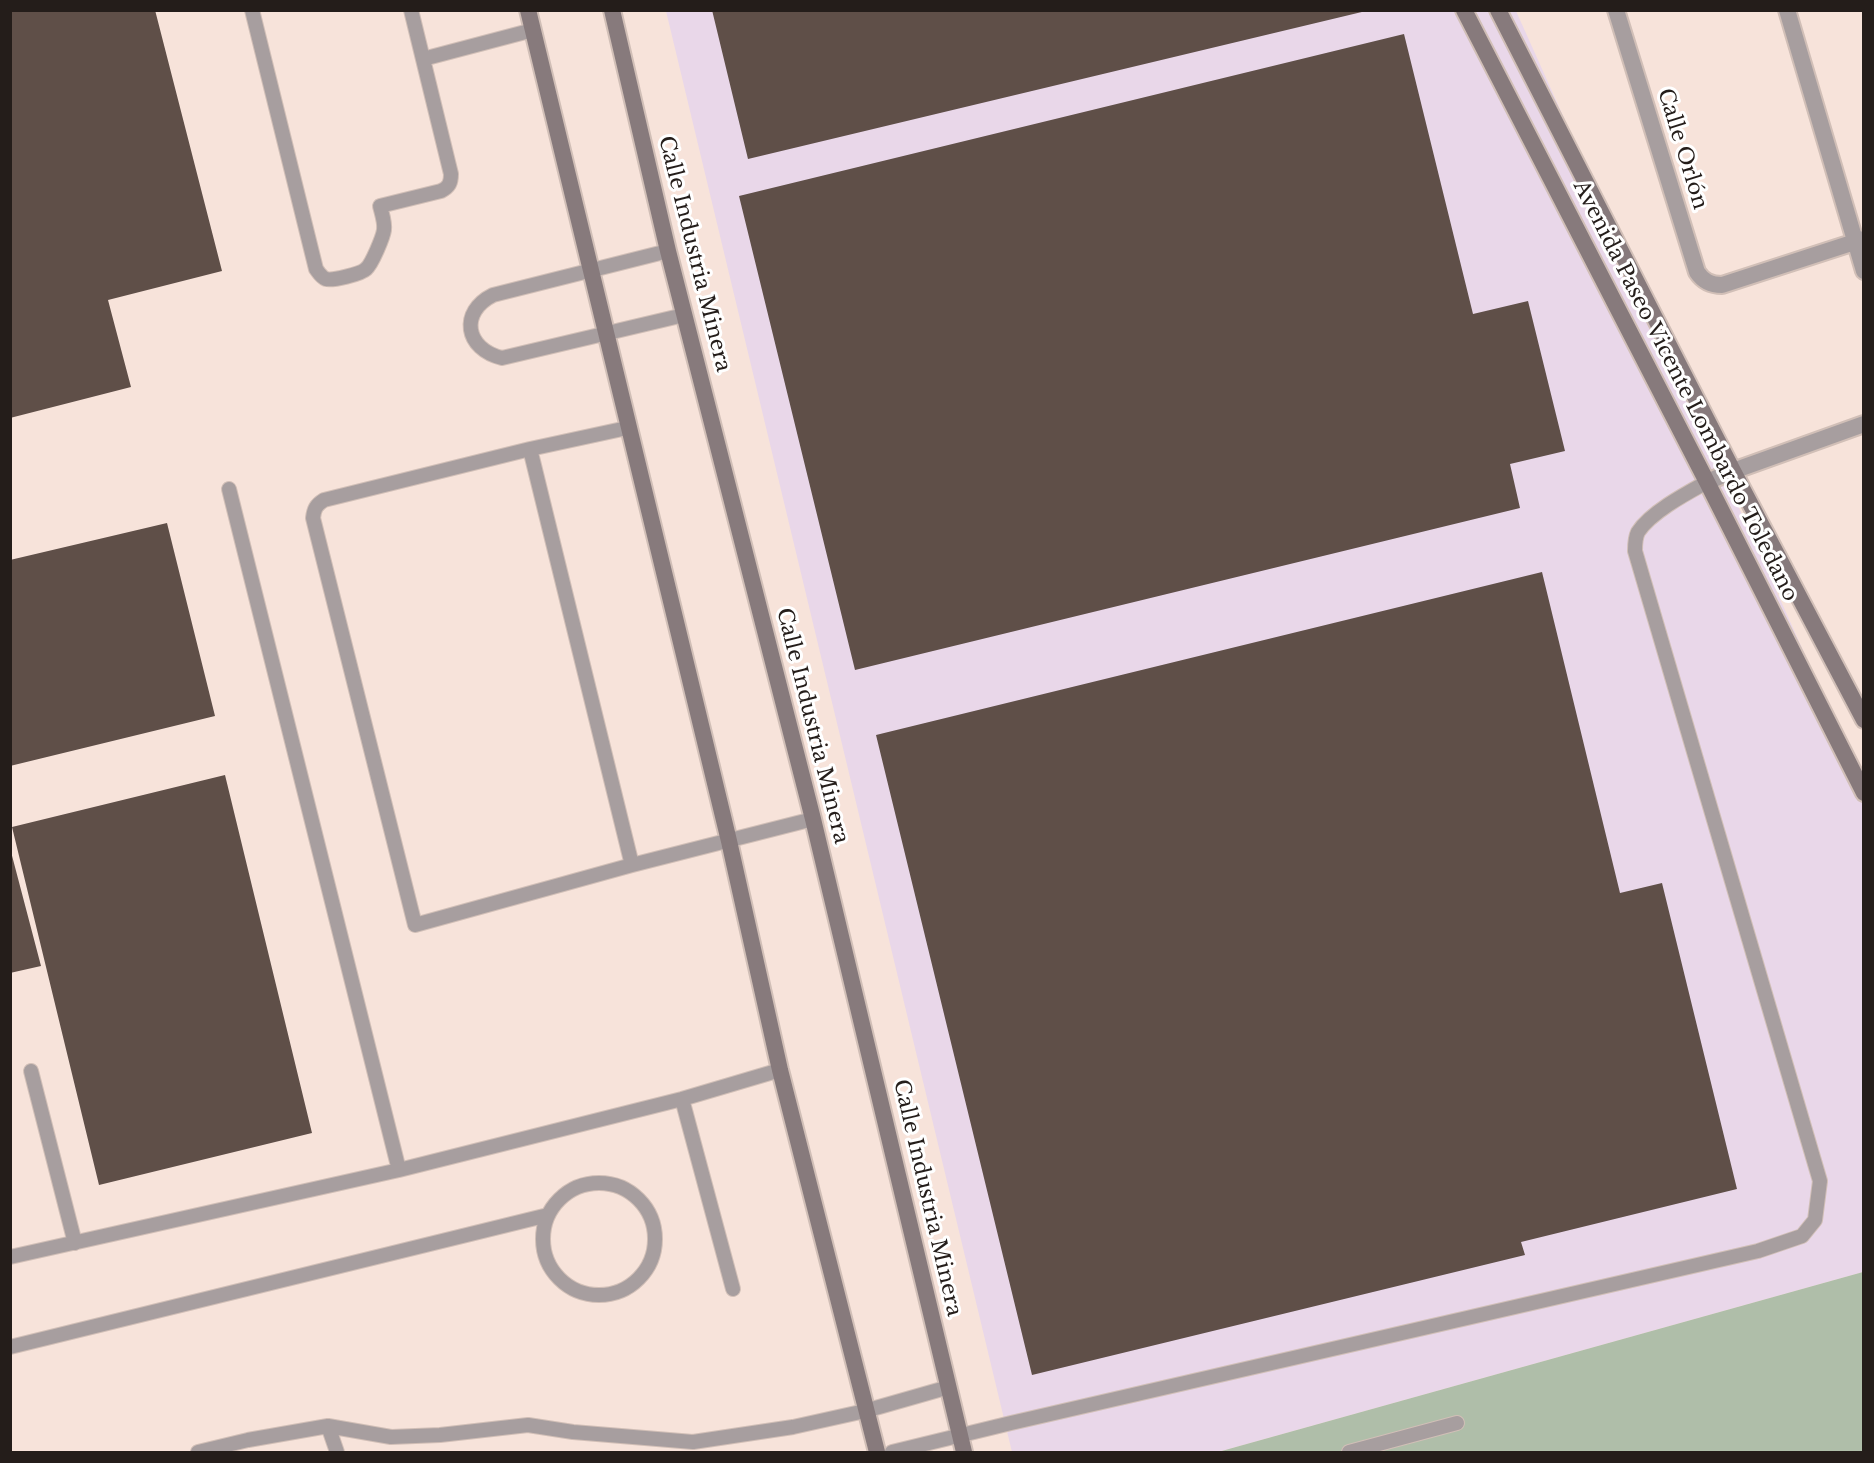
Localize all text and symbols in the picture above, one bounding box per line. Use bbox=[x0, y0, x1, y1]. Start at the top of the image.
street label: Calle Orlón bbox=[1652, 86, 1712, 212]
street label: Calle Industria Minera bbox=[652, 133, 736, 375]
street label: Avenida Paseo Vicente Lombardo Toledano bbox=[1567, 176, 1803, 606]
street label: Calle Industria Minera bbox=[770, 605, 854, 847]
street label: Calle Industria Minera bbox=[887, 1077, 967, 1319]

